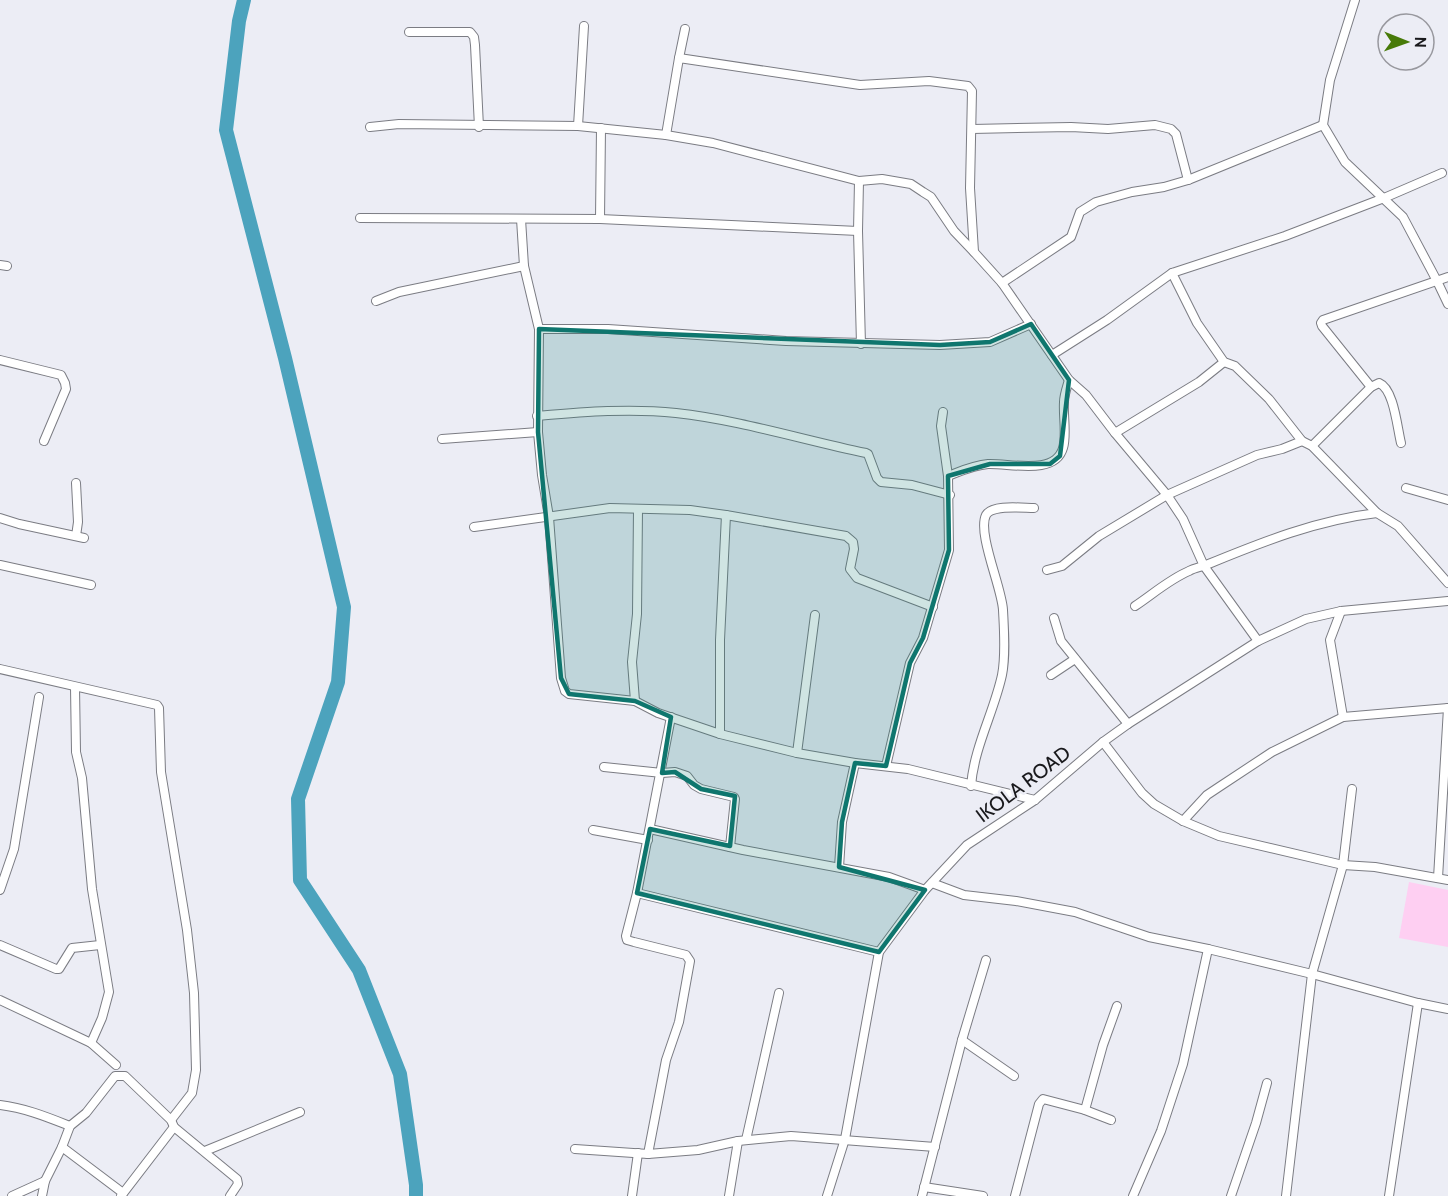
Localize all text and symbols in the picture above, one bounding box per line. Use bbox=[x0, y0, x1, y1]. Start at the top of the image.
north arrow bbox=[1376, 12, 1436, 72]
text: N bbox=[1411, 36, 1430, 48]
street label: IKOLA ROAD bbox=[971, 741, 1075, 827]

